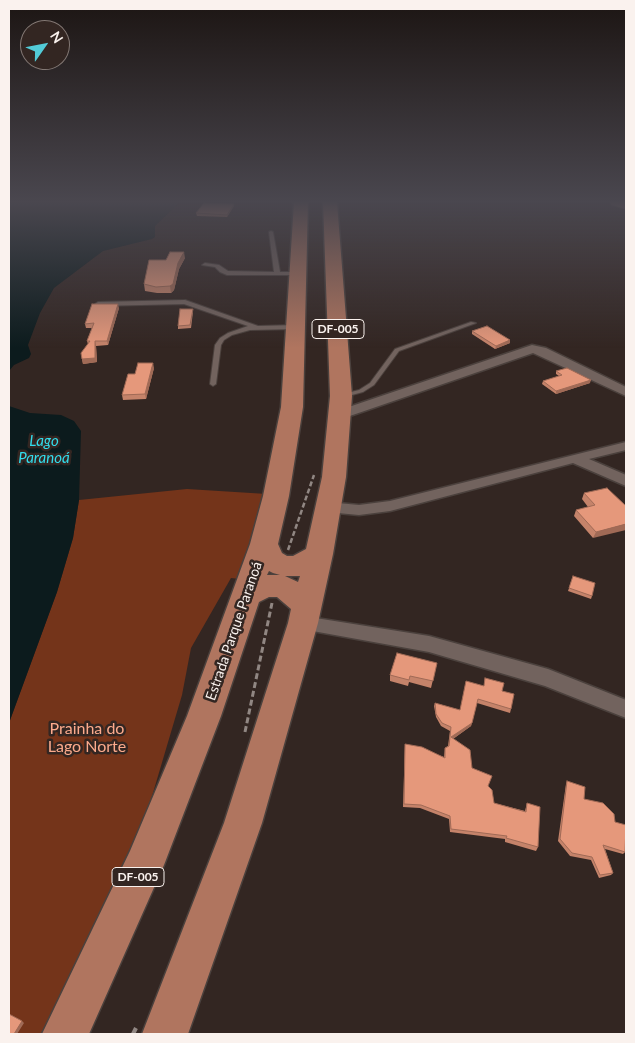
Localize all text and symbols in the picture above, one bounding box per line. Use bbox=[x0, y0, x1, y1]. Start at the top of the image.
north arrow bbox=[20, 20, 70, 70]
text: N bbox=[47, 28, 67, 46]
road number: DF-005 bbox=[312, 320, 364, 338]
water label: Lago Paranoá bbox=[18, 432, 70, 467]
street label: Estrada Parque Paranoá bbox=[202, 559, 266, 703]
park label: Prainha do Lago Norte bbox=[48, 719, 126, 757]
road number: DF-005 bbox=[112, 868, 164, 886]

